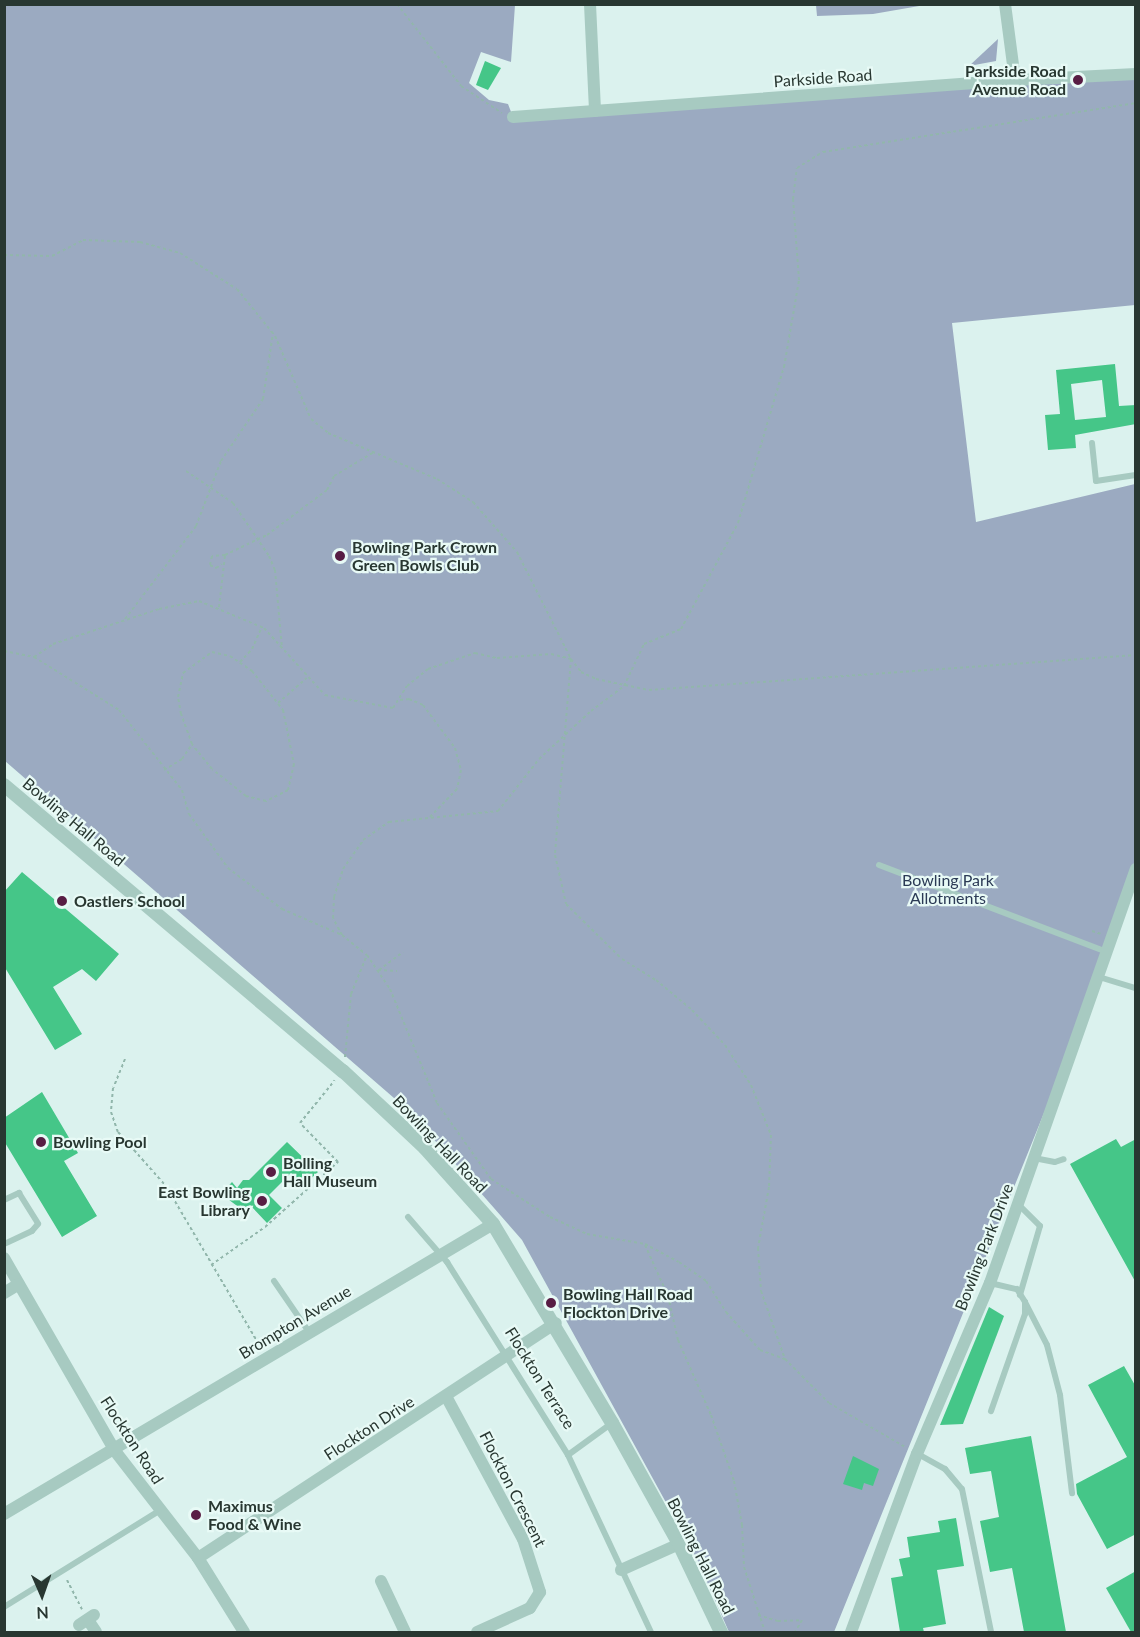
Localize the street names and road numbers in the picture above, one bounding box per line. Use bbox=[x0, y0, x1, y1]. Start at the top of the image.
street label: Parkside Road bbox=[773, 65, 873, 91]
street label: Bowling Hall Road bbox=[19, 774, 129, 870]
street label: Bowling Hall Road bbox=[389, 1091, 491, 1197]
street label: Bowling Park Drive bbox=[951, 1181, 1017, 1313]
street label: Brompton Avenue bbox=[235, 1281, 355, 1363]
street label: Flockton Terrace bbox=[501, 1323, 579, 1433]
street label: Flockton Drive bbox=[320, 1392, 418, 1464]
street label: Flockton Road bbox=[96, 1393, 168, 1487]
street label: Flockton Crescent bbox=[476, 1428, 550, 1550]
street label: Bowling Hall Road bbox=[663, 1495, 739, 1617]

